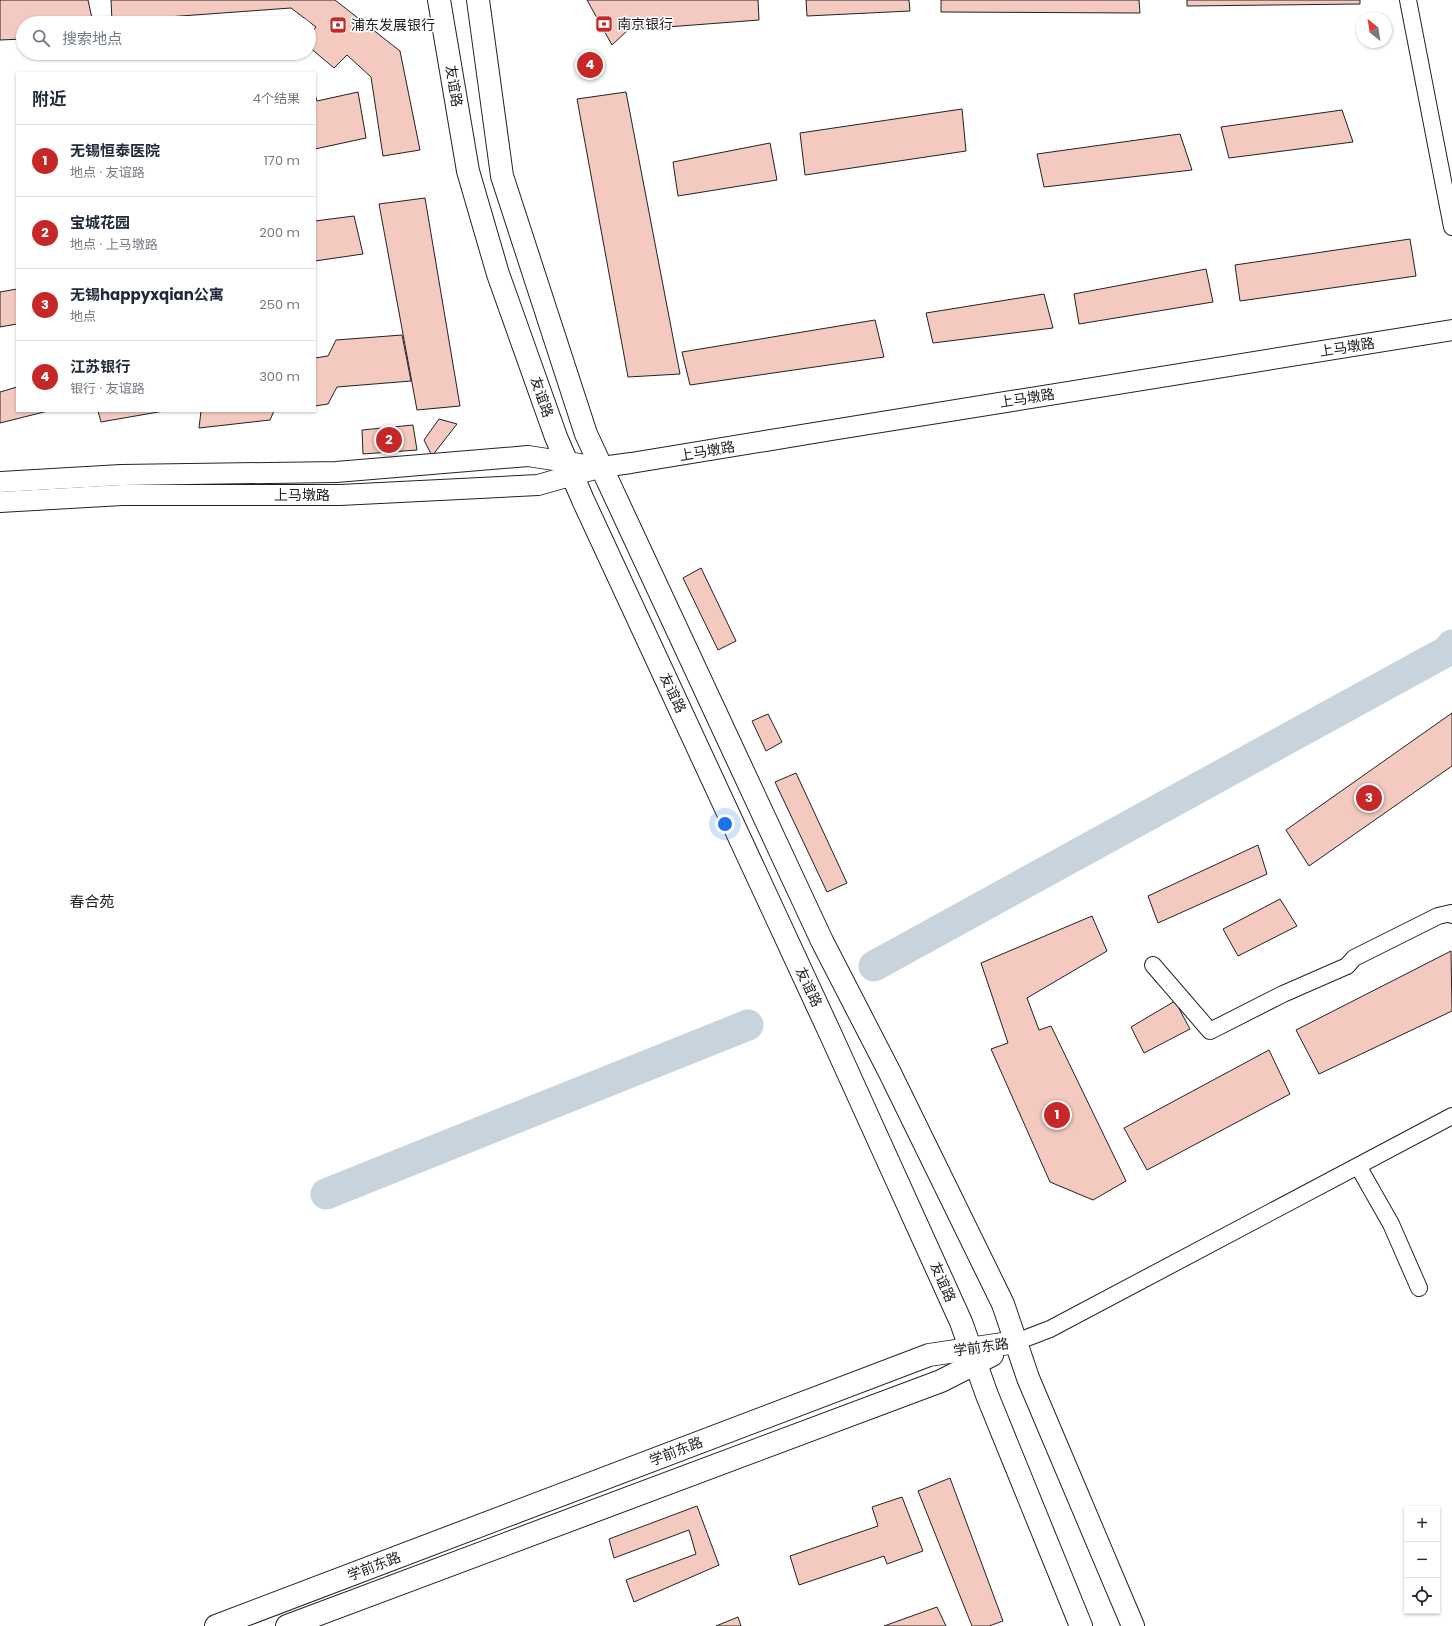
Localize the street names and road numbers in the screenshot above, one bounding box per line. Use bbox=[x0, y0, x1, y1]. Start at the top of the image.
street label: 友谊路 bbox=[441, 64, 467, 108]
street label: 上马墩路 bbox=[1318, 333, 1376, 361]
street label: 友谊路 bbox=[526, 374, 558, 420]
street label: 上马墩路 bbox=[998, 384, 1056, 412]
street label: 上马墩路 bbox=[678, 436, 736, 466]
street label: 上马墩路 bbox=[274, 485, 330, 505]
street label: 友谊路 bbox=[655, 670, 691, 716]
street label: 友谊路 bbox=[791, 964, 827, 1010]
street label: 友谊路 bbox=[925, 1259, 961, 1305]
street label: 学前东路 bbox=[952, 1333, 1010, 1361]
street label: 学前东路 bbox=[646, 1432, 706, 1470]
street label: 学前东路 bbox=[344, 1547, 404, 1585]

